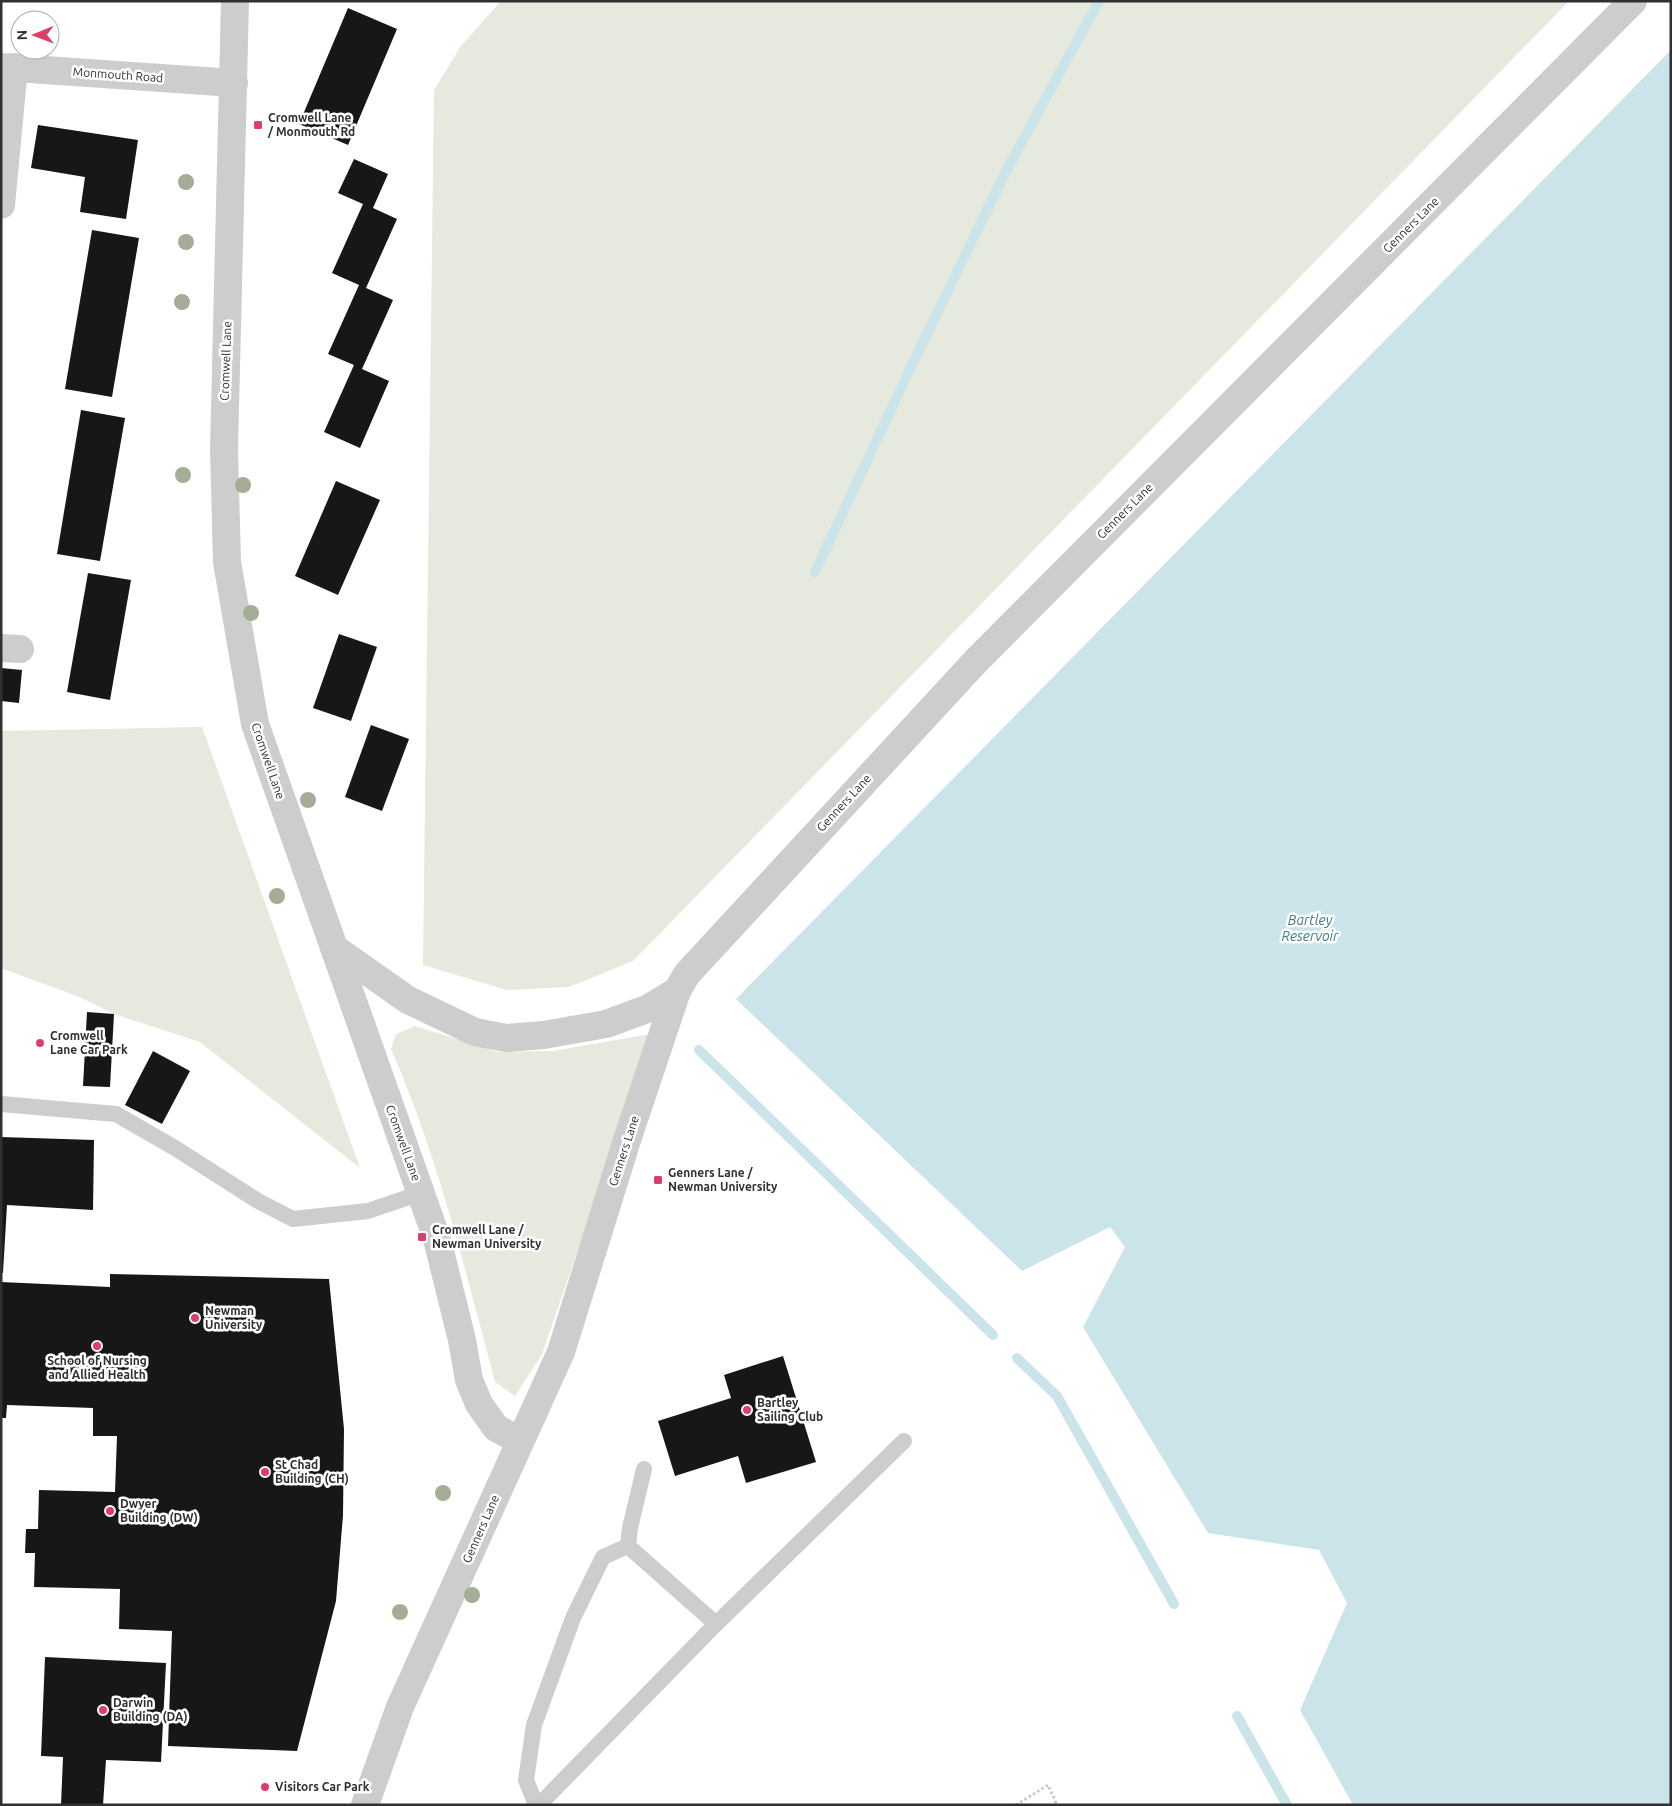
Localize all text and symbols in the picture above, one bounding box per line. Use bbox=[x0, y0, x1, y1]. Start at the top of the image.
north arrow bbox=[10, 10, 60, 60]
text: N bbox=[14, 30, 30, 41]
street label: Monmouth Road bbox=[72, 65, 164, 84]
place label: Cromwell Lane / Monmouth Rd bbox=[267, 111, 355, 138]
marker: Cromwell Lane / Monmouth Rd bbox=[252, 119, 264, 131]
street label: Genners Lane bbox=[1380, 194, 1441, 255]
street label: Cromwell Lane bbox=[218, 321, 233, 401]
street label: Genners Lane bbox=[1094, 480, 1155, 541]
street label: Cromwell Lane bbox=[249, 721, 288, 801]
street label: Genners Lane bbox=[814, 771, 873, 834]
water label: Bartley Reservoir bbox=[1282, 912, 1339, 944]
place label: Cromwell Lane Car Park bbox=[50, 1029, 128, 1056]
marker: Cromwell Lane Car Park bbox=[34, 1037, 46, 1049]
street label: Cromwell Lane bbox=[384, 1103, 423, 1183]
street label: Genners Lane bbox=[606, 1114, 641, 1188]
place label: Genners Lane / Newman University bbox=[668, 1166, 778, 1193]
marker: Genners Lane / Newman University bbox=[652, 1174, 664, 1186]
place label: Cromwell Lane / Newman University bbox=[432, 1223, 542, 1250]
marker: Cromwell Lane / Newman University bbox=[416, 1231, 428, 1243]
place label: Newman University bbox=[205, 1304, 263, 1331]
marker: Newman University bbox=[189, 1312, 201, 1324]
marker: School of Nursing and Allied Health bbox=[91, 1340, 103, 1352]
place label: School of Nursing and Allied Health bbox=[47, 1354, 147, 1381]
place label: Bartley Sailing Club bbox=[757, 1396, 823, 1423]
marker: Bartley Sailing Club bbox=[741, 1404, 753, 1416]
place label: St Chad Building (CH) bbox=[275, 1458, 349, 1486]
marker: St Chad Building (CH) bbox=[259, 1466, 271, 1478]
street label: Genners Lane bbox=[460, 1493, 501, 1565]
place label: Dwyer Building (DW) bbox=[120, 1497, 198, 1525]
marker: Dwyer Building (DW) bbox=[104, 1505, 116, 1517]
place label: Darwin Building (DA) bbox=[113, 1696, 188, 1724]
marker: Darwin Building (DA) bbox=[97, 1704, 109, 1716]
place label: Visitors Car Park bbox=[275, 1780, 370, 1793]
marker: Visitors Car Park bbox=[259, 1781, 271, 1793]

